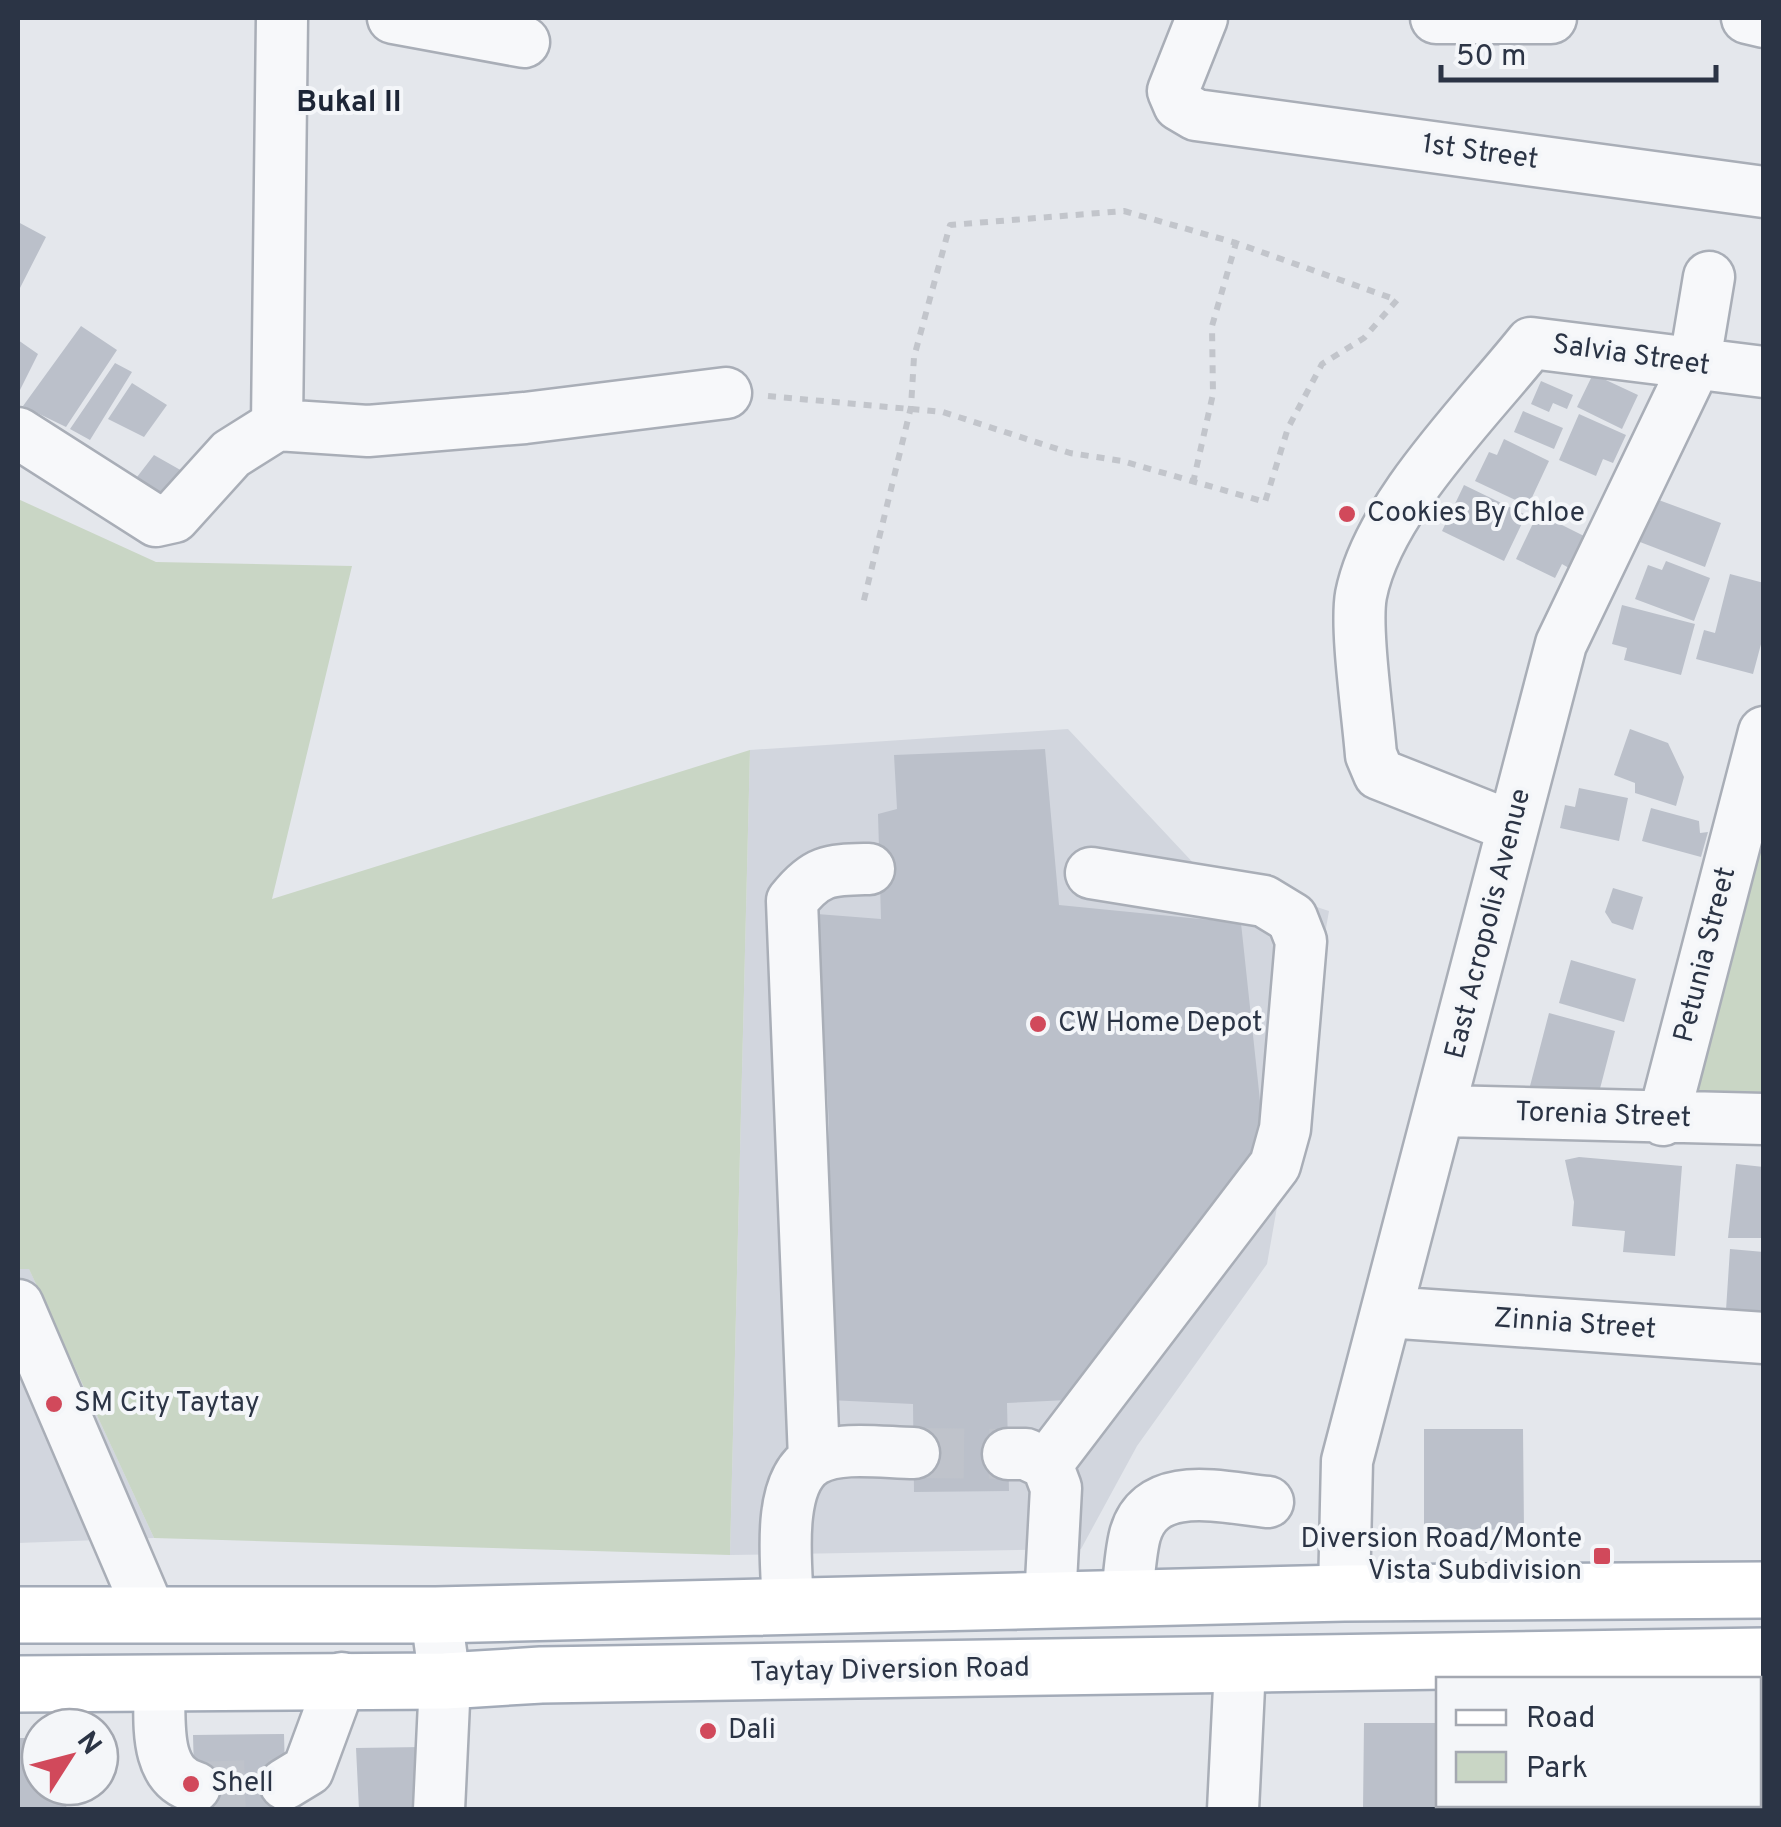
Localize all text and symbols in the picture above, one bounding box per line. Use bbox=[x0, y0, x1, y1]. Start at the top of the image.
scale bar bbox=[1441, 20, 1716, 82]
text: 50 m bbox=[1456, 39, 1526, 76]
district label: Bukal II bbox=[296, 85, 402, 122]
street label: 1st Street bbox=[1420, 127, 1540, 179]
street label: Salvia Street bbox=[1550, 327, 1712, 385]
place label: Cookies By Chloe bbox=[1367, 496, 1585, 532]
marker: Cookies By Chloe bbox=[1336, 503, 1358, 525]
street label: East Acropolis Avenue bbox=[1438, 785, 1540, 1063]
street label: Petunia Street bbox=[1667, 864, 1745, 1046]
place label: CW Home Depot bbox=[1058, 1006, 1263, 1042]
marker: CW Home Depot bbox=[1027, 1013, 1049, 1035]
street label: Torenia Street bbox=[1514, 1095, 1692, 1137]
street label: Zinnia Street bbox=[1493, 1301, 1657, 1349]
place label: SM City Taytay bbox=[74, 1386, 260, 1422]
marker: SM City Taytay bbox=[43, 1393, 65, 1415]
place label: Diversion Road/Monte Vista Subdivision bbox=[1300, 1522, 1582, 1590]
marker: Diversion Road/Monte Vista Subdivision bbox=[1591, 1545, 1613, 1567]
street label: Taytay Diversion Road bbox=[750, 1651, 1030, 1691]
legend bbox=[1436, 1677, 1761, 1807]
text: Road bbox=[1526, 1701, 1595, 1738]
north arrow bbox=[20, 1707, 120, 1807]
place label: Dali bbox=[728, 1713, 776, 1749]
marker: Dali bbox=[697, 1720, 719, 1742]
text: N bbox=[67, 1725, 108, 1763]
text: Park bbox=[1526, 1751, 1588, 1788]
place label: Shell bbox=[211, 1766, 274, 1802]
marker: Shell bbox=[180, 1773, 202, 1795]

